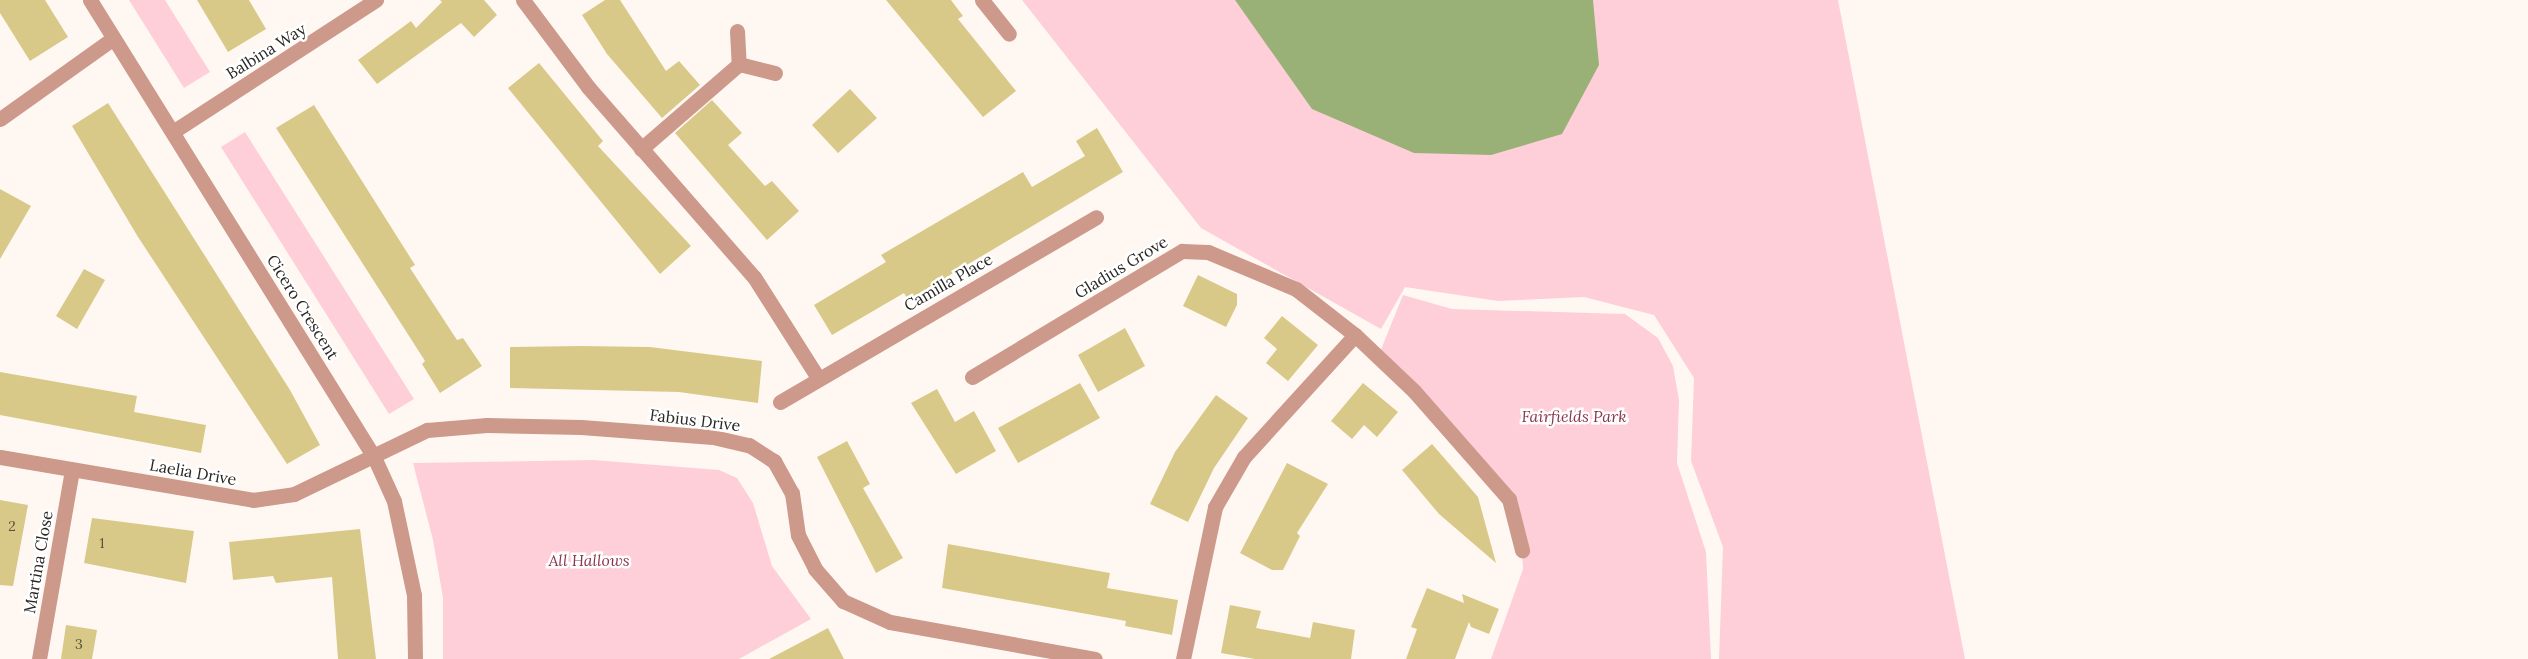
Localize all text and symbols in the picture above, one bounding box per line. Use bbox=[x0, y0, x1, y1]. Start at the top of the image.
street label: Balbina Way bbox=[223, 19, 309, 83]
street label: Gladius Grove bbox=[1071, 232, 1171, 302]
street label: Camilla Place bbox=[900, 249, 996, 315]
street label: Cicero Crescent bbox=[263, 251, 343, 363]
street label: Fabius Drive bbox=[648, 405, 742, 435]
park label: Fairfields Park bbox=[1521, 406, 1627, 426]
street label: Laelia Drive bbox=[148, 455, 238, 489]
street label: Martina Close bbox=[20, 509, 56, 615]
house number: 2 bbox=[8, 518, 16, 534]
house number: 1 bbox=[99, 535, 105, 551]
park label: All Hallows bbox=[548, 550, 630, 570]
house number: 3 bbox=[75, 636, 83, 652]

